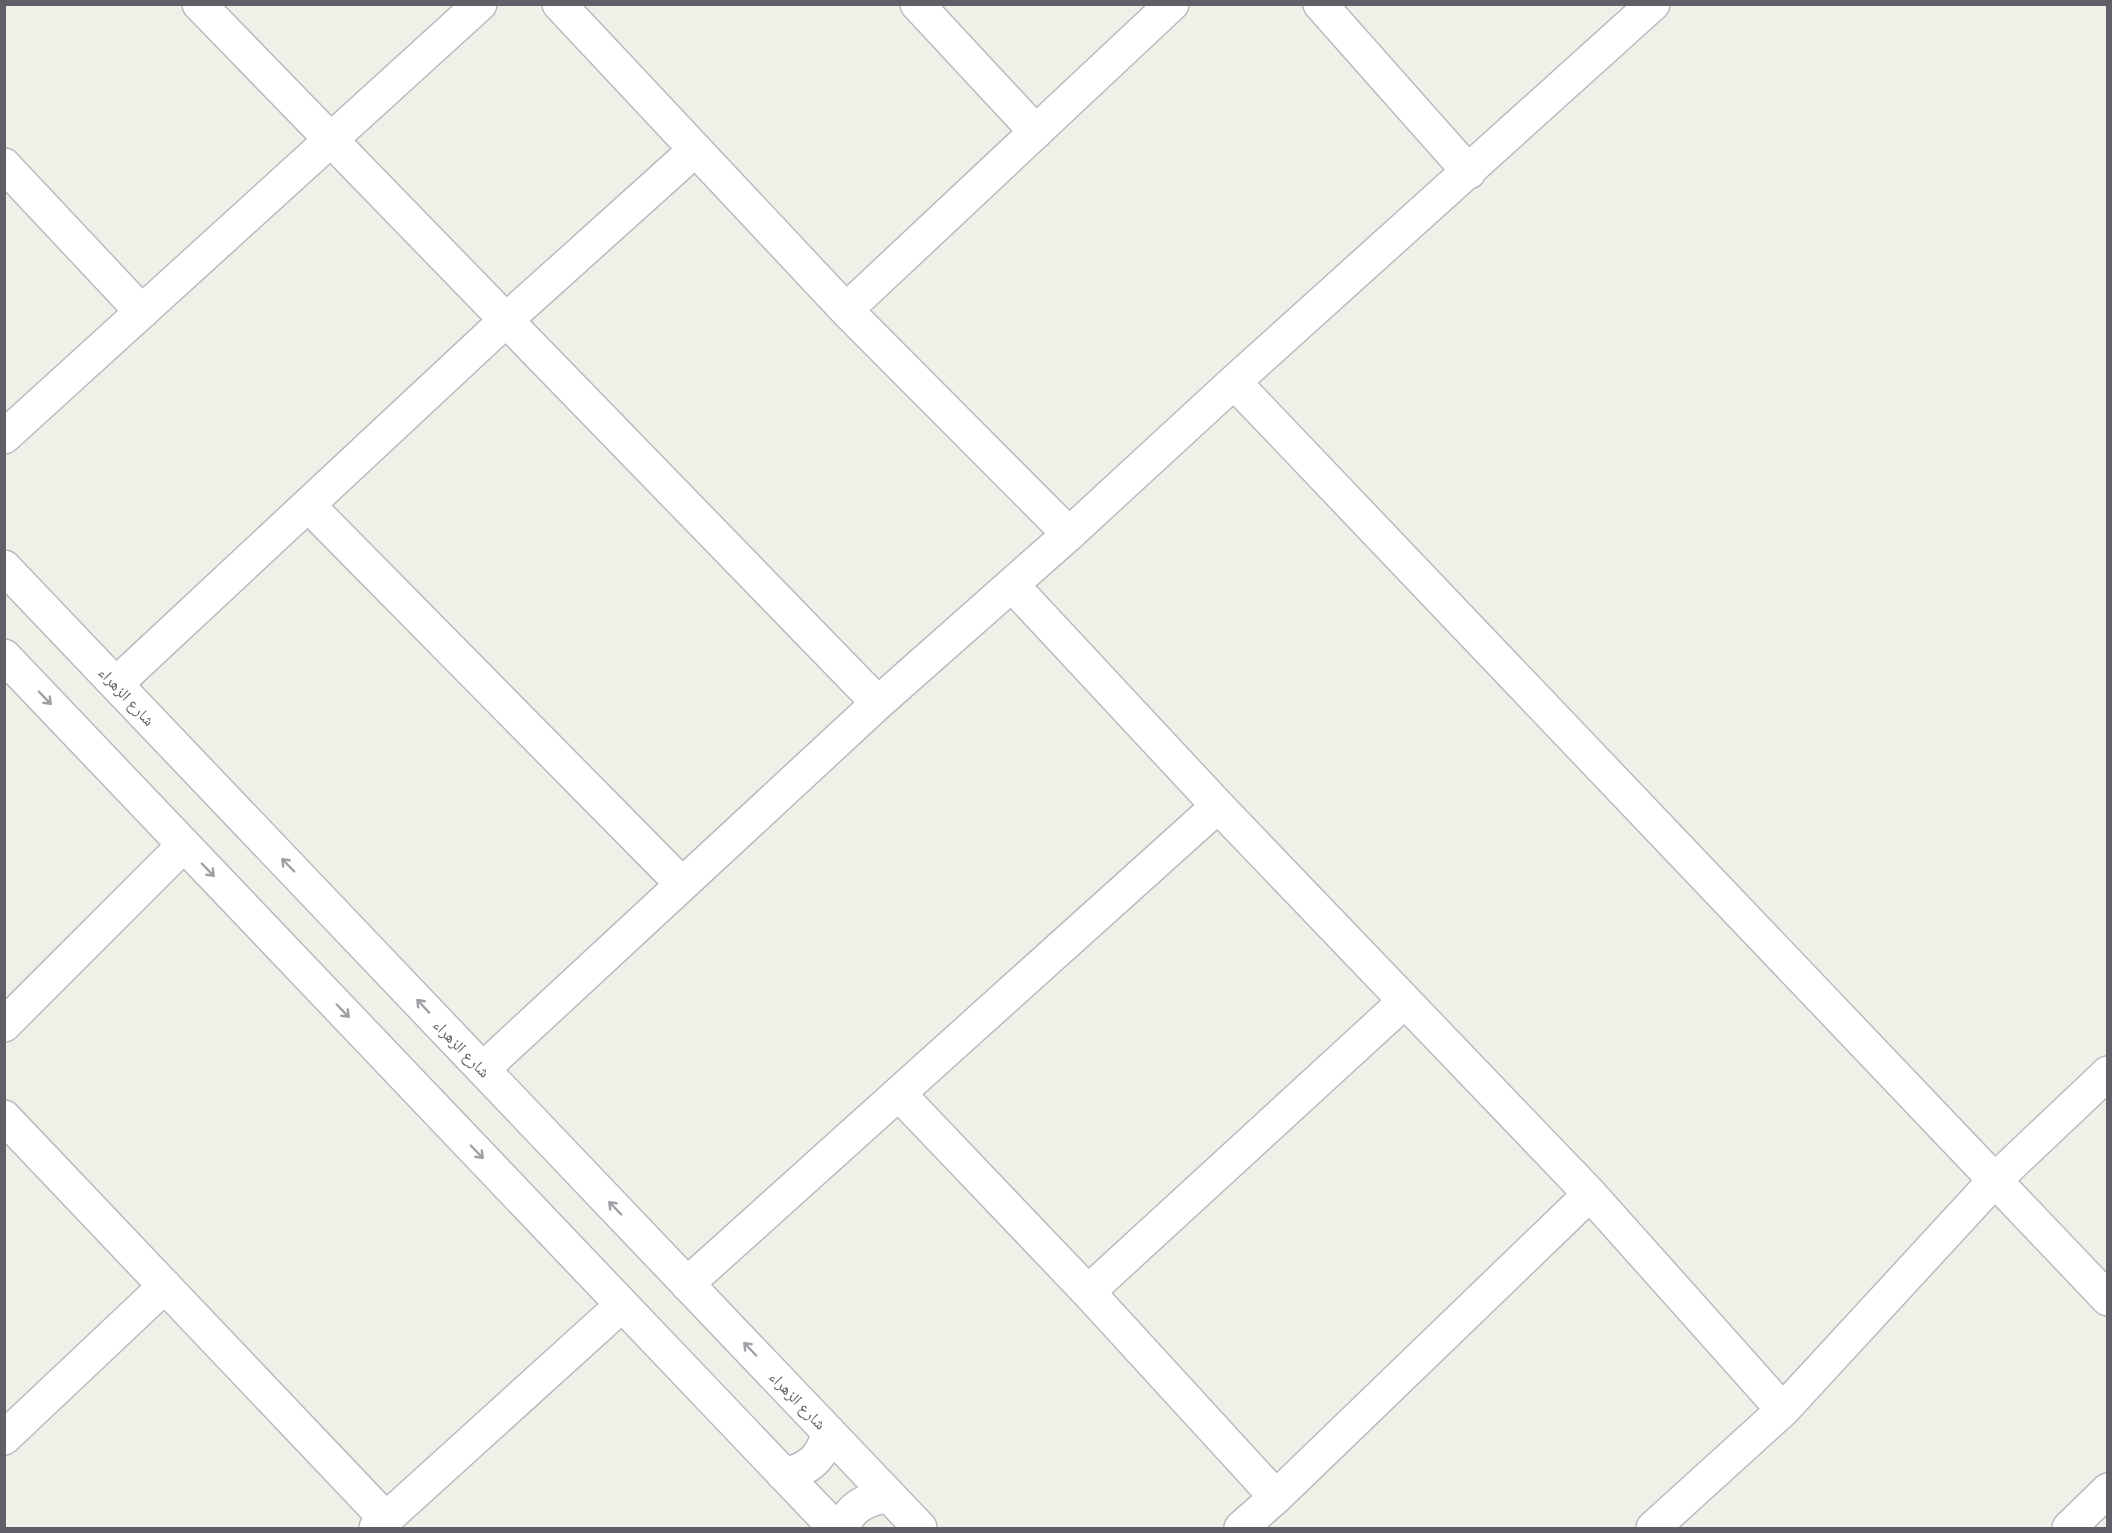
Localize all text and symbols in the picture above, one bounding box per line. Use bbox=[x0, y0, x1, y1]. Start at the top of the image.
street label: شارع الزهراء bbox=[94, 662, 159, 730]
one-way arrow bbox=[38, 691, 52, 706]
one-way arrow bbox=[281, 857, 296, 872]
one-way arrow bbox=[201, 862, 215, 877]
one-way arrow bbox=[416, 999, 430, 1014]
one-way arrow bbox=[335, 1004, 350, 1019]
street label: شارع الزهراء bbox=[429, 1015, 495, 1082]
one-way arrow bbox=[470, 1145, 485, 1160]
one-way arrow bbox=[608, 1201, 622, 1216]
one-way arrow bbox=[742, 1342, 757, 1357]
street label: شارع الزهراء bbox=[765, 1367, 831, 1434]

